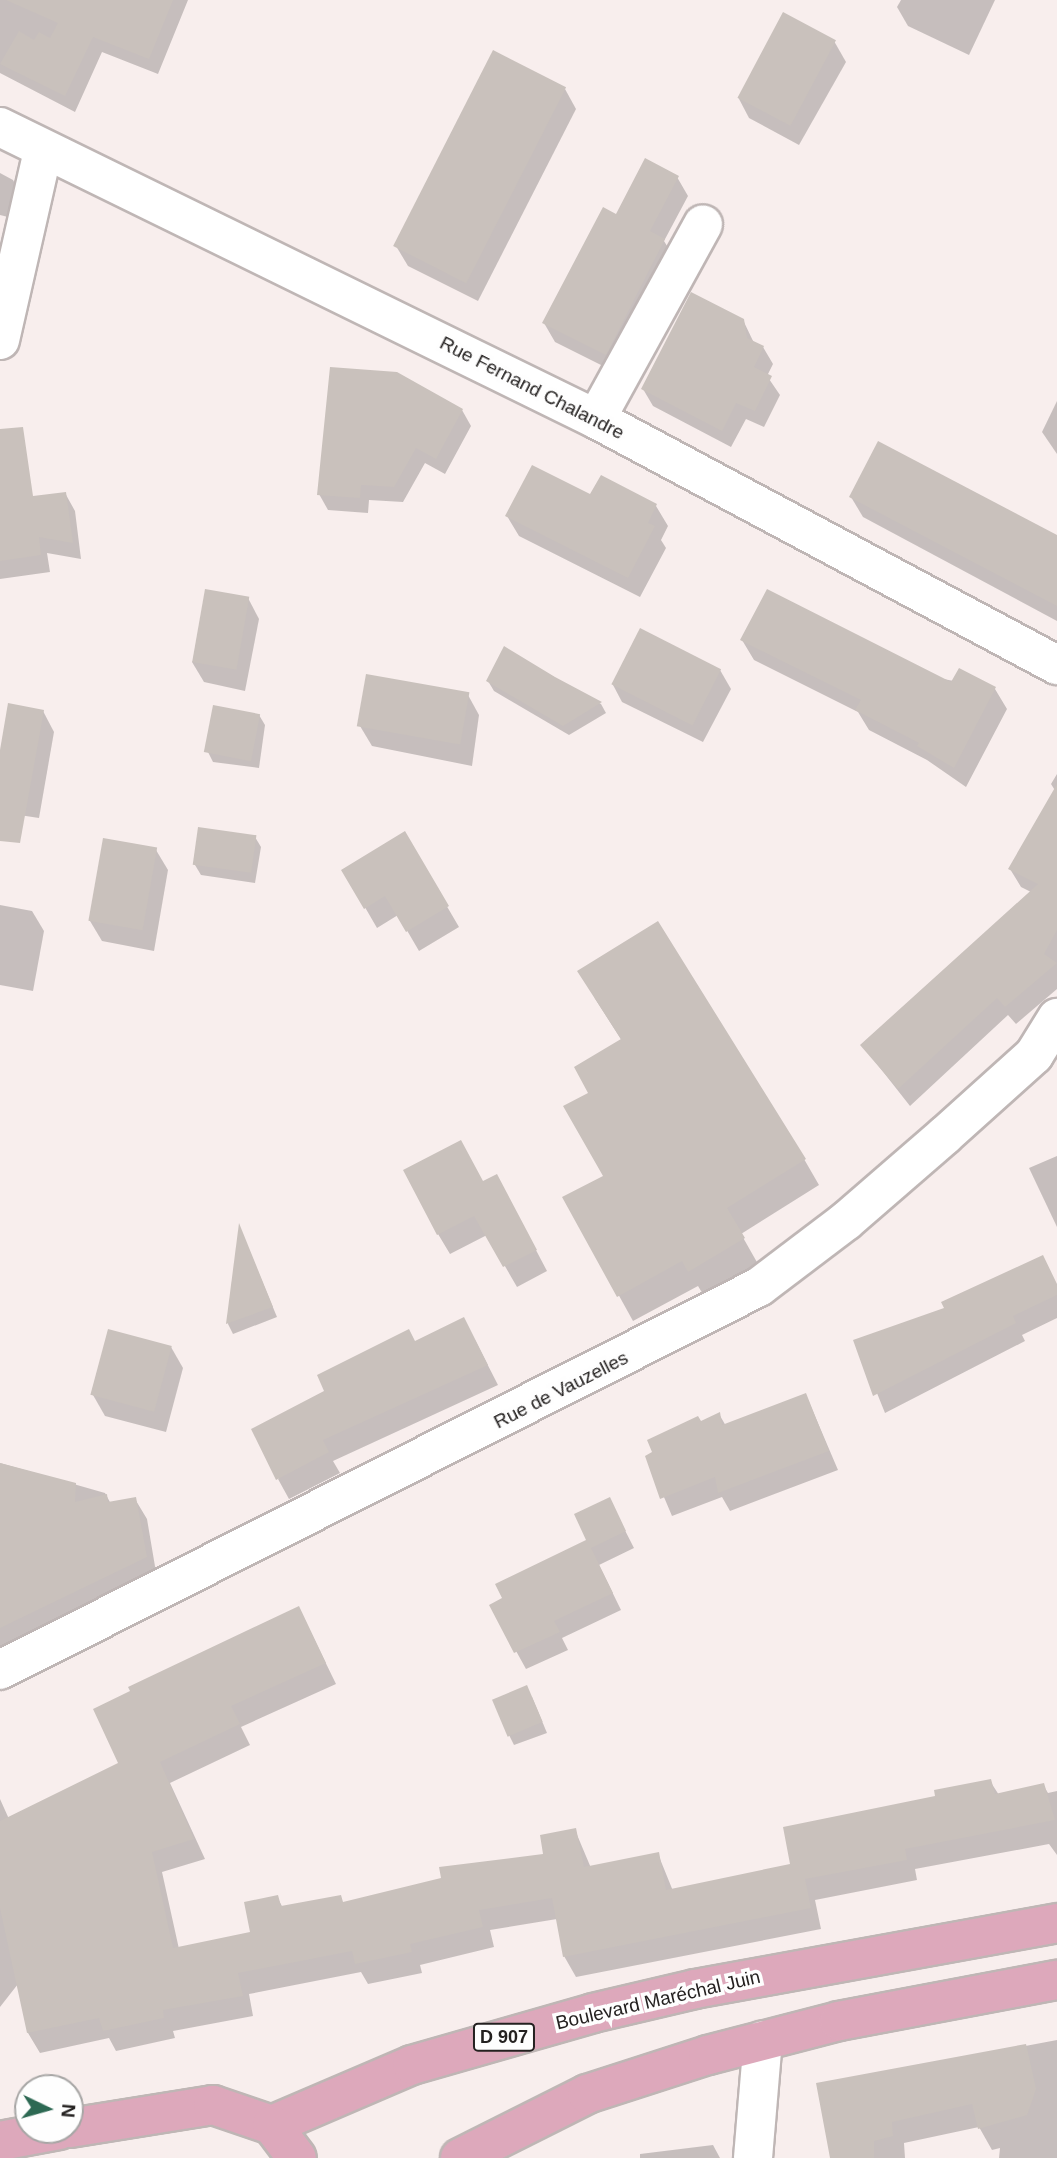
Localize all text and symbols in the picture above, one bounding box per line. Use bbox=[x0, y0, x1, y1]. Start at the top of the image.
street label: Rue Fernand Chalandre bbox=[436, 332, 628, 444]
street label: Rue de Vauzelles bbox=[490, 1346, 632, 1434]
street label: Boulevard Maréchal Juin bbox=[554, 1965, 762, 2035]
road number: D 907 bbox=[472, 2022, 536, 2052]
north arrow bbox=[14, 2074, 84, 2144]
text: N bbox=[57, 2103, 79, 2118]

